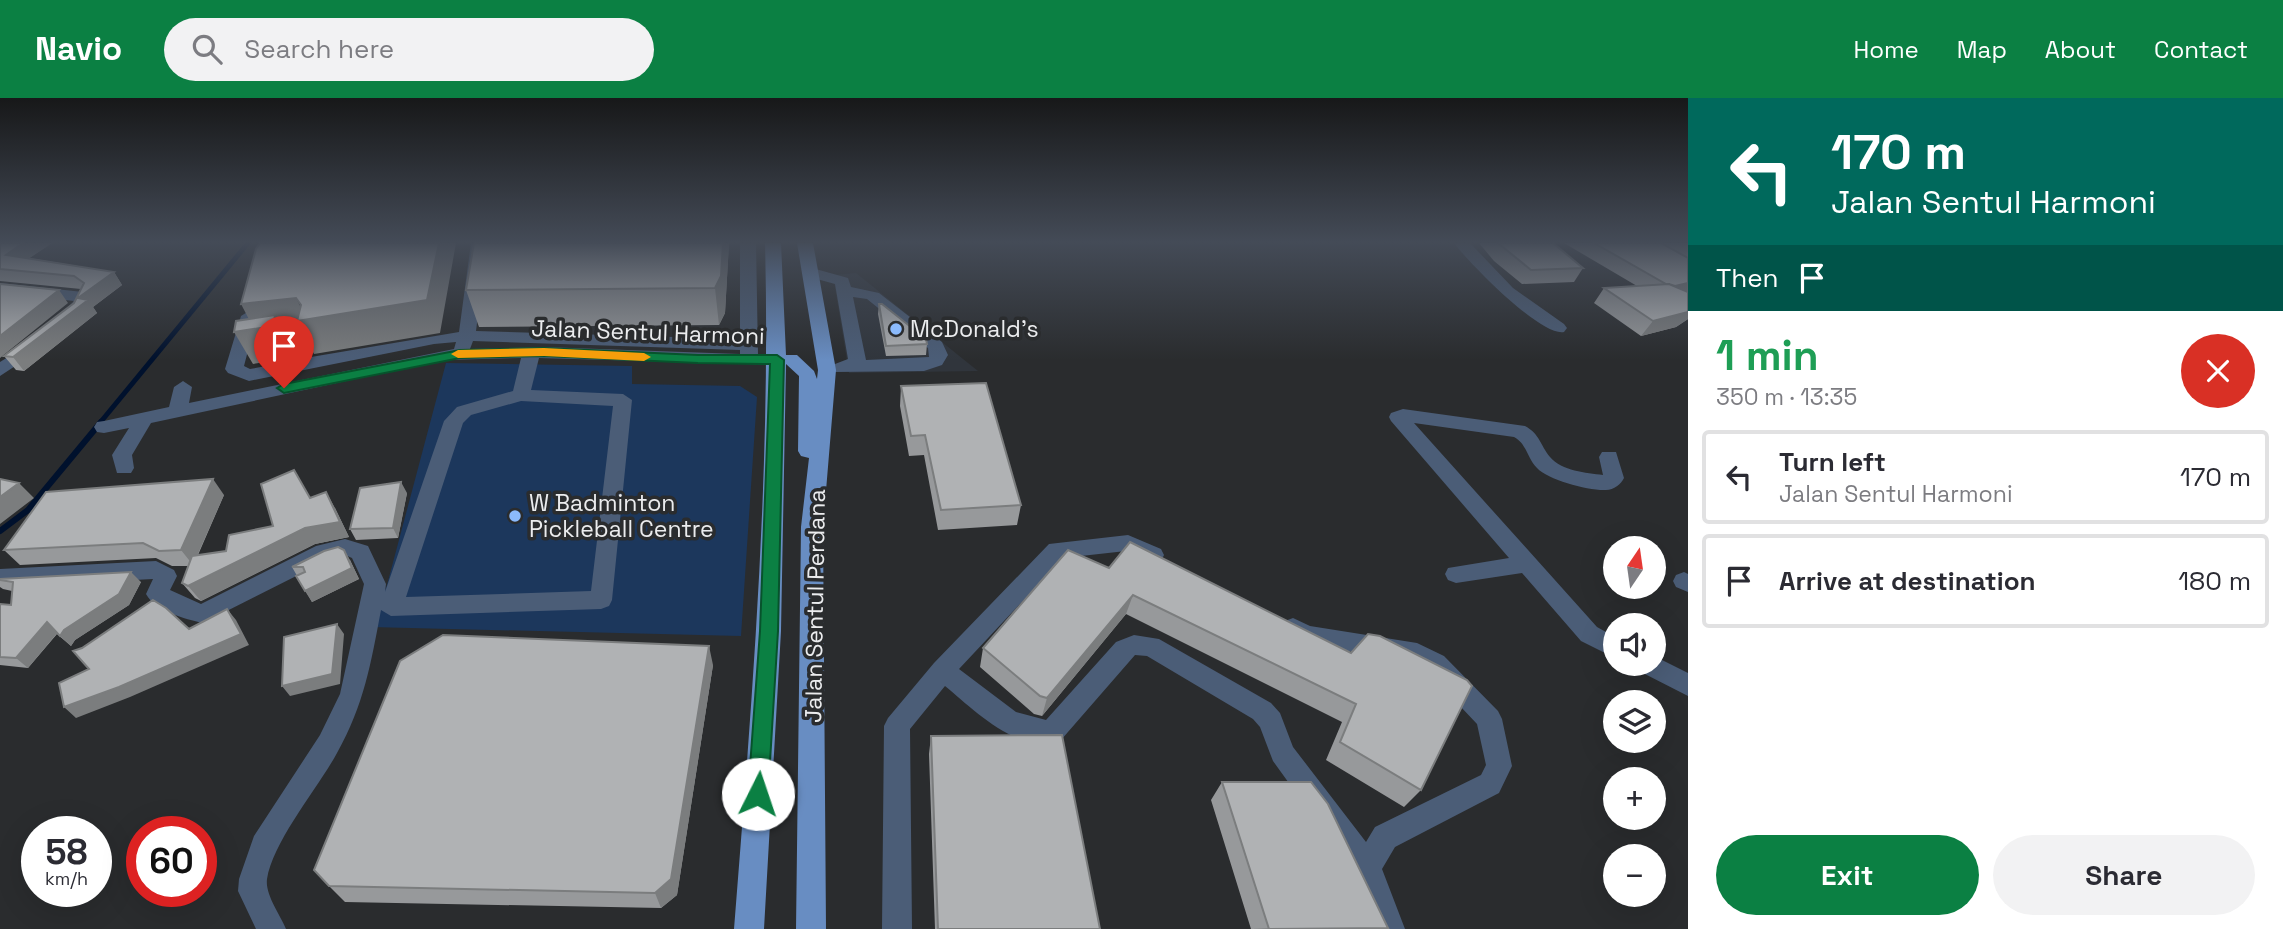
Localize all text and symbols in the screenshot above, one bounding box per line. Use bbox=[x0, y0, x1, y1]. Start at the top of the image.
search box bbox=[164, 18, 654, 81]
text: Navio bbox=[35, 28, 122, 70]
icon: search bbox=[188, 30, 226, 68]
text: Search here bbox=[244, 32, 394, 66]
text: Home bbox=[1853, 34, 1919, 65]
text: Map bbox=[1957, 34, 2007, 65]
text: About bbox=[2045, 34, 2116, 65]
text: Contact bbox=[2154, 34, 2248, 65]
text: 170 m bbox=[1831, 121, 1966, 183]
icon: left bbox=[1716, 126, 1807, 217]
text: Jalan Sentul Harmoni bbox=[1831, 182, 2156, 222]
icon: arrive bbox=[1793, 259, 1831, 297]
text: Then bbox=[1716, 261, 1779, 295]
street label: Jalan Sentul Harmoni bbox=[531, 313, 765, 351]
place label: McDonald's bbox=[910, 314, 1039, 344]
pin bbox=[254, 316, 314, 388]
marker: McDonald's bbox=[888, 321, 904, 337]
icon: arrive bbox=[265, 327, 303, 365]
text: 1 min bbox=[1716, 329, 1819, 382]
button: close bbox=[2181, 334, 2255, 408]
text: 350 m · 13:35 bbox=[1716, 382, 1857, 412]
text: Turn left bbox=[1779, 445, 1886, 479]
icon: left bbox=[1720, 458, 1758, 496]
text: 170 m bbox=[2180, 460, 2251, 494]
text: Jalan Sentul Harmoni bbox=[1779, 479, 2013, 509]
place label: W Badminton Pickleball Centre bbox=[529, 488, 714, 544]
street label: Jalan Sentul Perdana bbox=[798, 489, 832, 723]
marker: W Badminton Pickleball Centre bbox=[507, 508, 523, 524]
north arrow bbox=[1603, 536, 1666, 598]
map controls bbox=[1603, 536, 1666, 907]
icon: arrive bbox=[1720, 562, 1758, 600]
text: Arrive at destination bbox=[1779, 564, 2036, 598]
text: 180 m bbox=[2178, 564, 2251, 598]
button: sound bbox=[1603, 613, 1666, 676]
button: layers bbox=[1603, 690, 1666, 753]
position arrow bbox=[721, 757, 795, 831]
button: + bbox=[1603, 767, 1666, 830]
speed limit sign: 60 bbox=[126, 816, 217, 907]
text: 58 bbox=[45, 830, 88, 874]
button: Exit bbox=[1716, 835, 1979, 915]
button: Share bbox=[1993, 835, 2255, 915]
button: − bbox=[1603, 844, 1666, 907]
text: km/h bbox=[45, 867, 88, 890]

